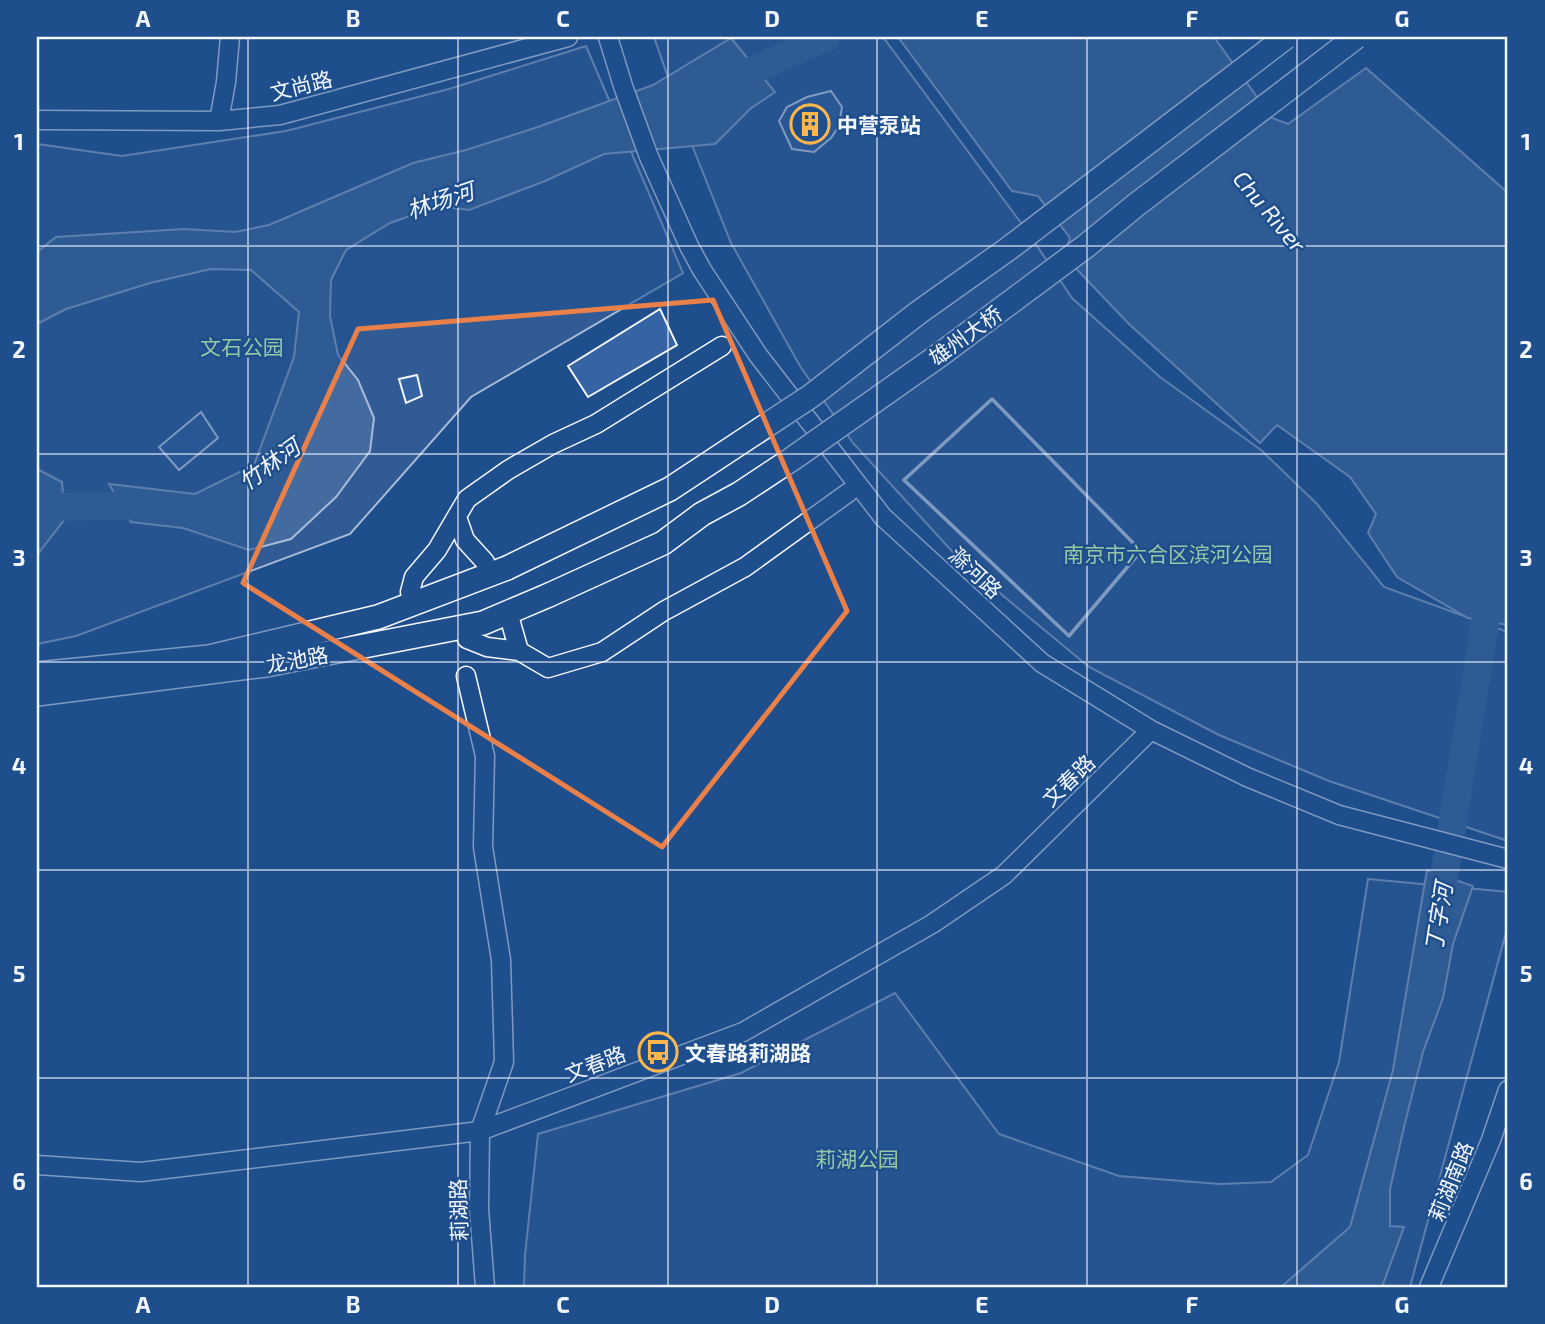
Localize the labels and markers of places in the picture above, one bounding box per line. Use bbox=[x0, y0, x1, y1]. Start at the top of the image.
building icon: 中营泵站 bbox=[789, 103, 831, 145]
place label: 中营泵站 bbox=[837, 112, 921, 137]
bus stop icon: 文春路莉湖路 bbox=[637, 1031, 679, 1073]
place label: 文春路莉湖路 bbox=[685, 1040, 811, 1065]

